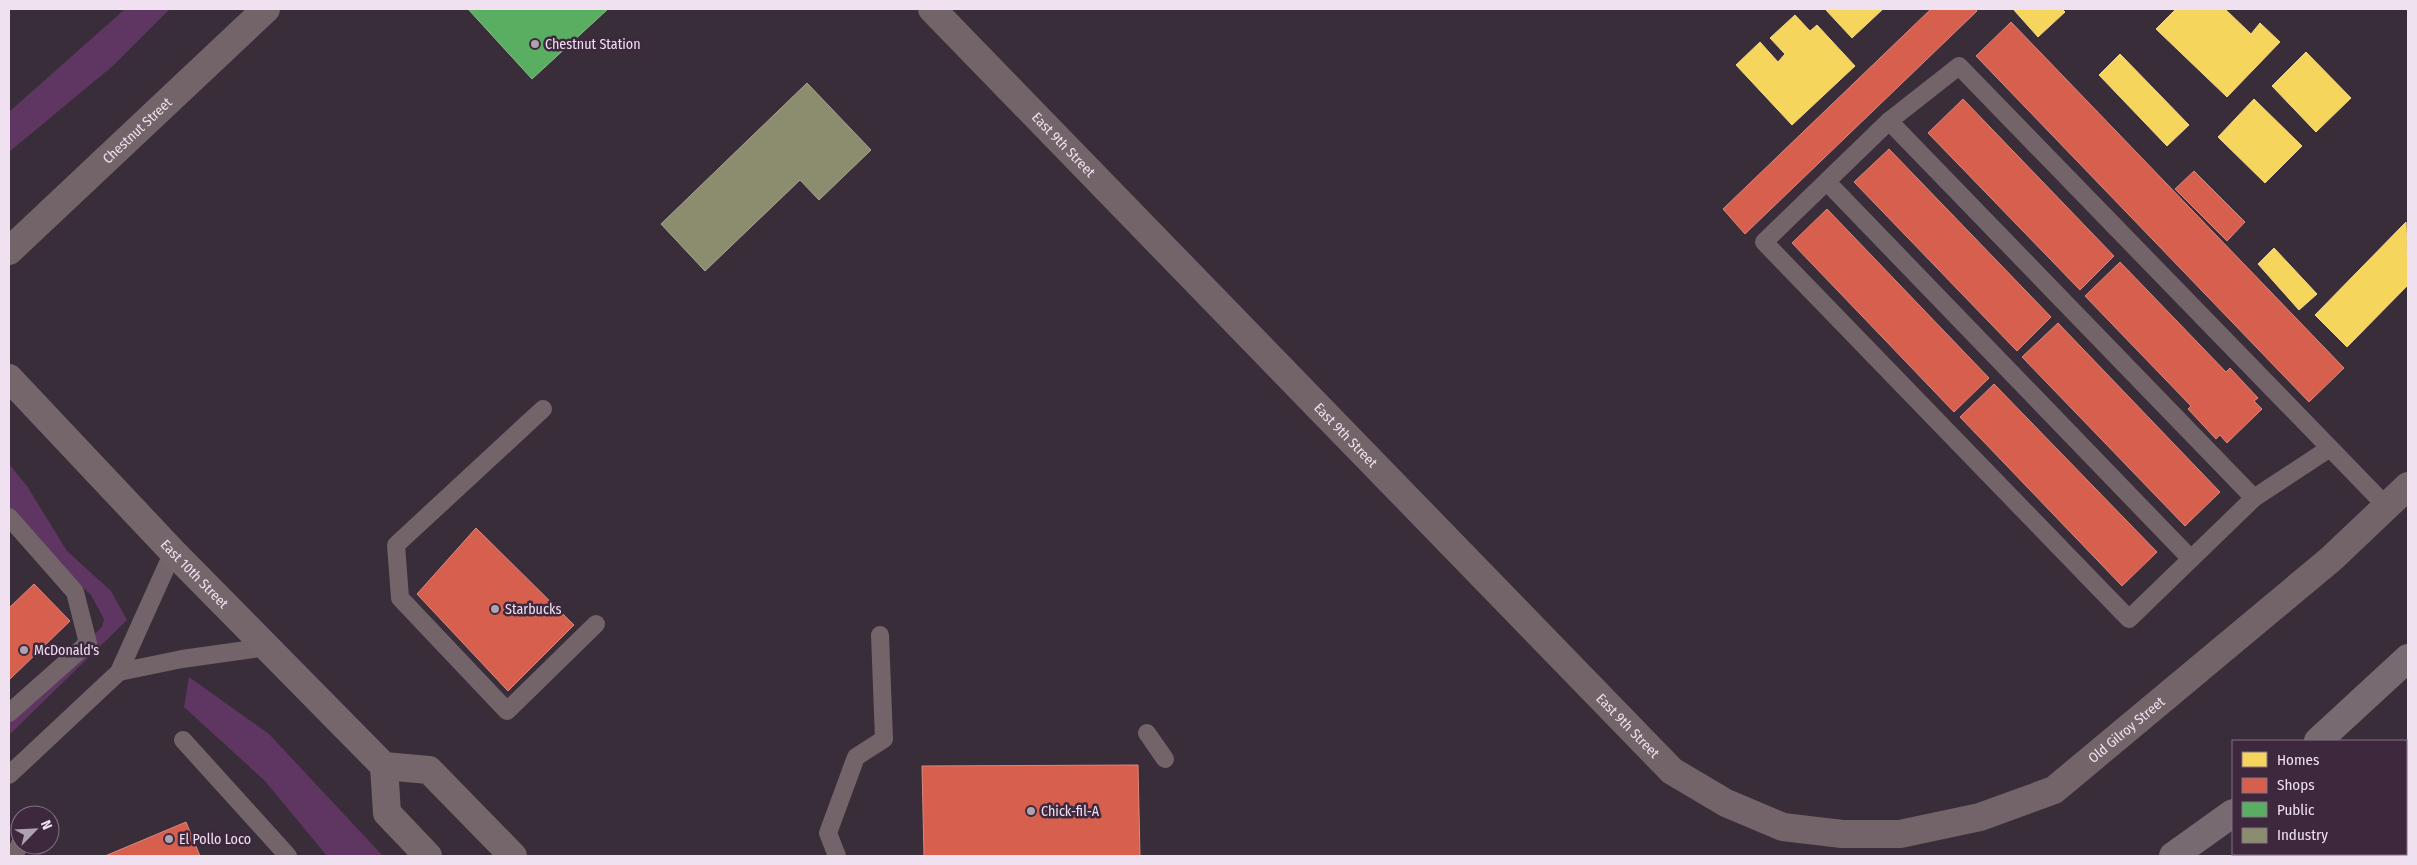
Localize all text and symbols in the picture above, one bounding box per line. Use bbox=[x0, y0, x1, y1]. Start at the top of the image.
place label: Chestnut Station bbox=[545, 36, 641, 53]
marker: Chestnut Station bbox=[529, 38, 541, 50]
street label: Chestnut Street bbox=[99, 93, 176, 167]
street label: East 9th Street bbox=[1028, 109, 1099, 181]
street label: East 9th Street bbox=[1311, 399, 1381, 471]
street label: East 10th Street bbox=[157, 536, 232, 612]
place label: Starbucks bbox=[505, 601, 561, 618]
marker: Starbucks bbox=[489, 603, 501, 615]
place label: McDonald's bbox=[34, 642, 99, 659]
marker: McDonald's bbox=[18, 644, 30, 656]
street label: East 9th Street bbox=[1593, 690, 1663, 762]
street label: Old Gilroy Street bbox=[2085, 693, 2168, 766]
legend bbox=[2232, 740, 2407, 855]
text: Homes bbox=[2277, 751, 2319, 769]
text: Shops bbox=[2277, 776, 2315, 794]
text: Public bbox=[2277, 801, 2315, 819]
place label: Chick-fil-A bbox=[1041, 803, 1100, 820]
north arrow bbox=[10, 805, 60, 855]
marker: Chick-fil-A bbox=[1025, 805, 1037, 817]
text: N bbox=[37, 818, 56, 832]
text: Industry bbox=[2277, 826, 2328, 844]
place label: El Pollo Loco bbox=[179, 831, 251, 848]
marker: El Pollo Loco bbox=[163, 833, 175, 845]

